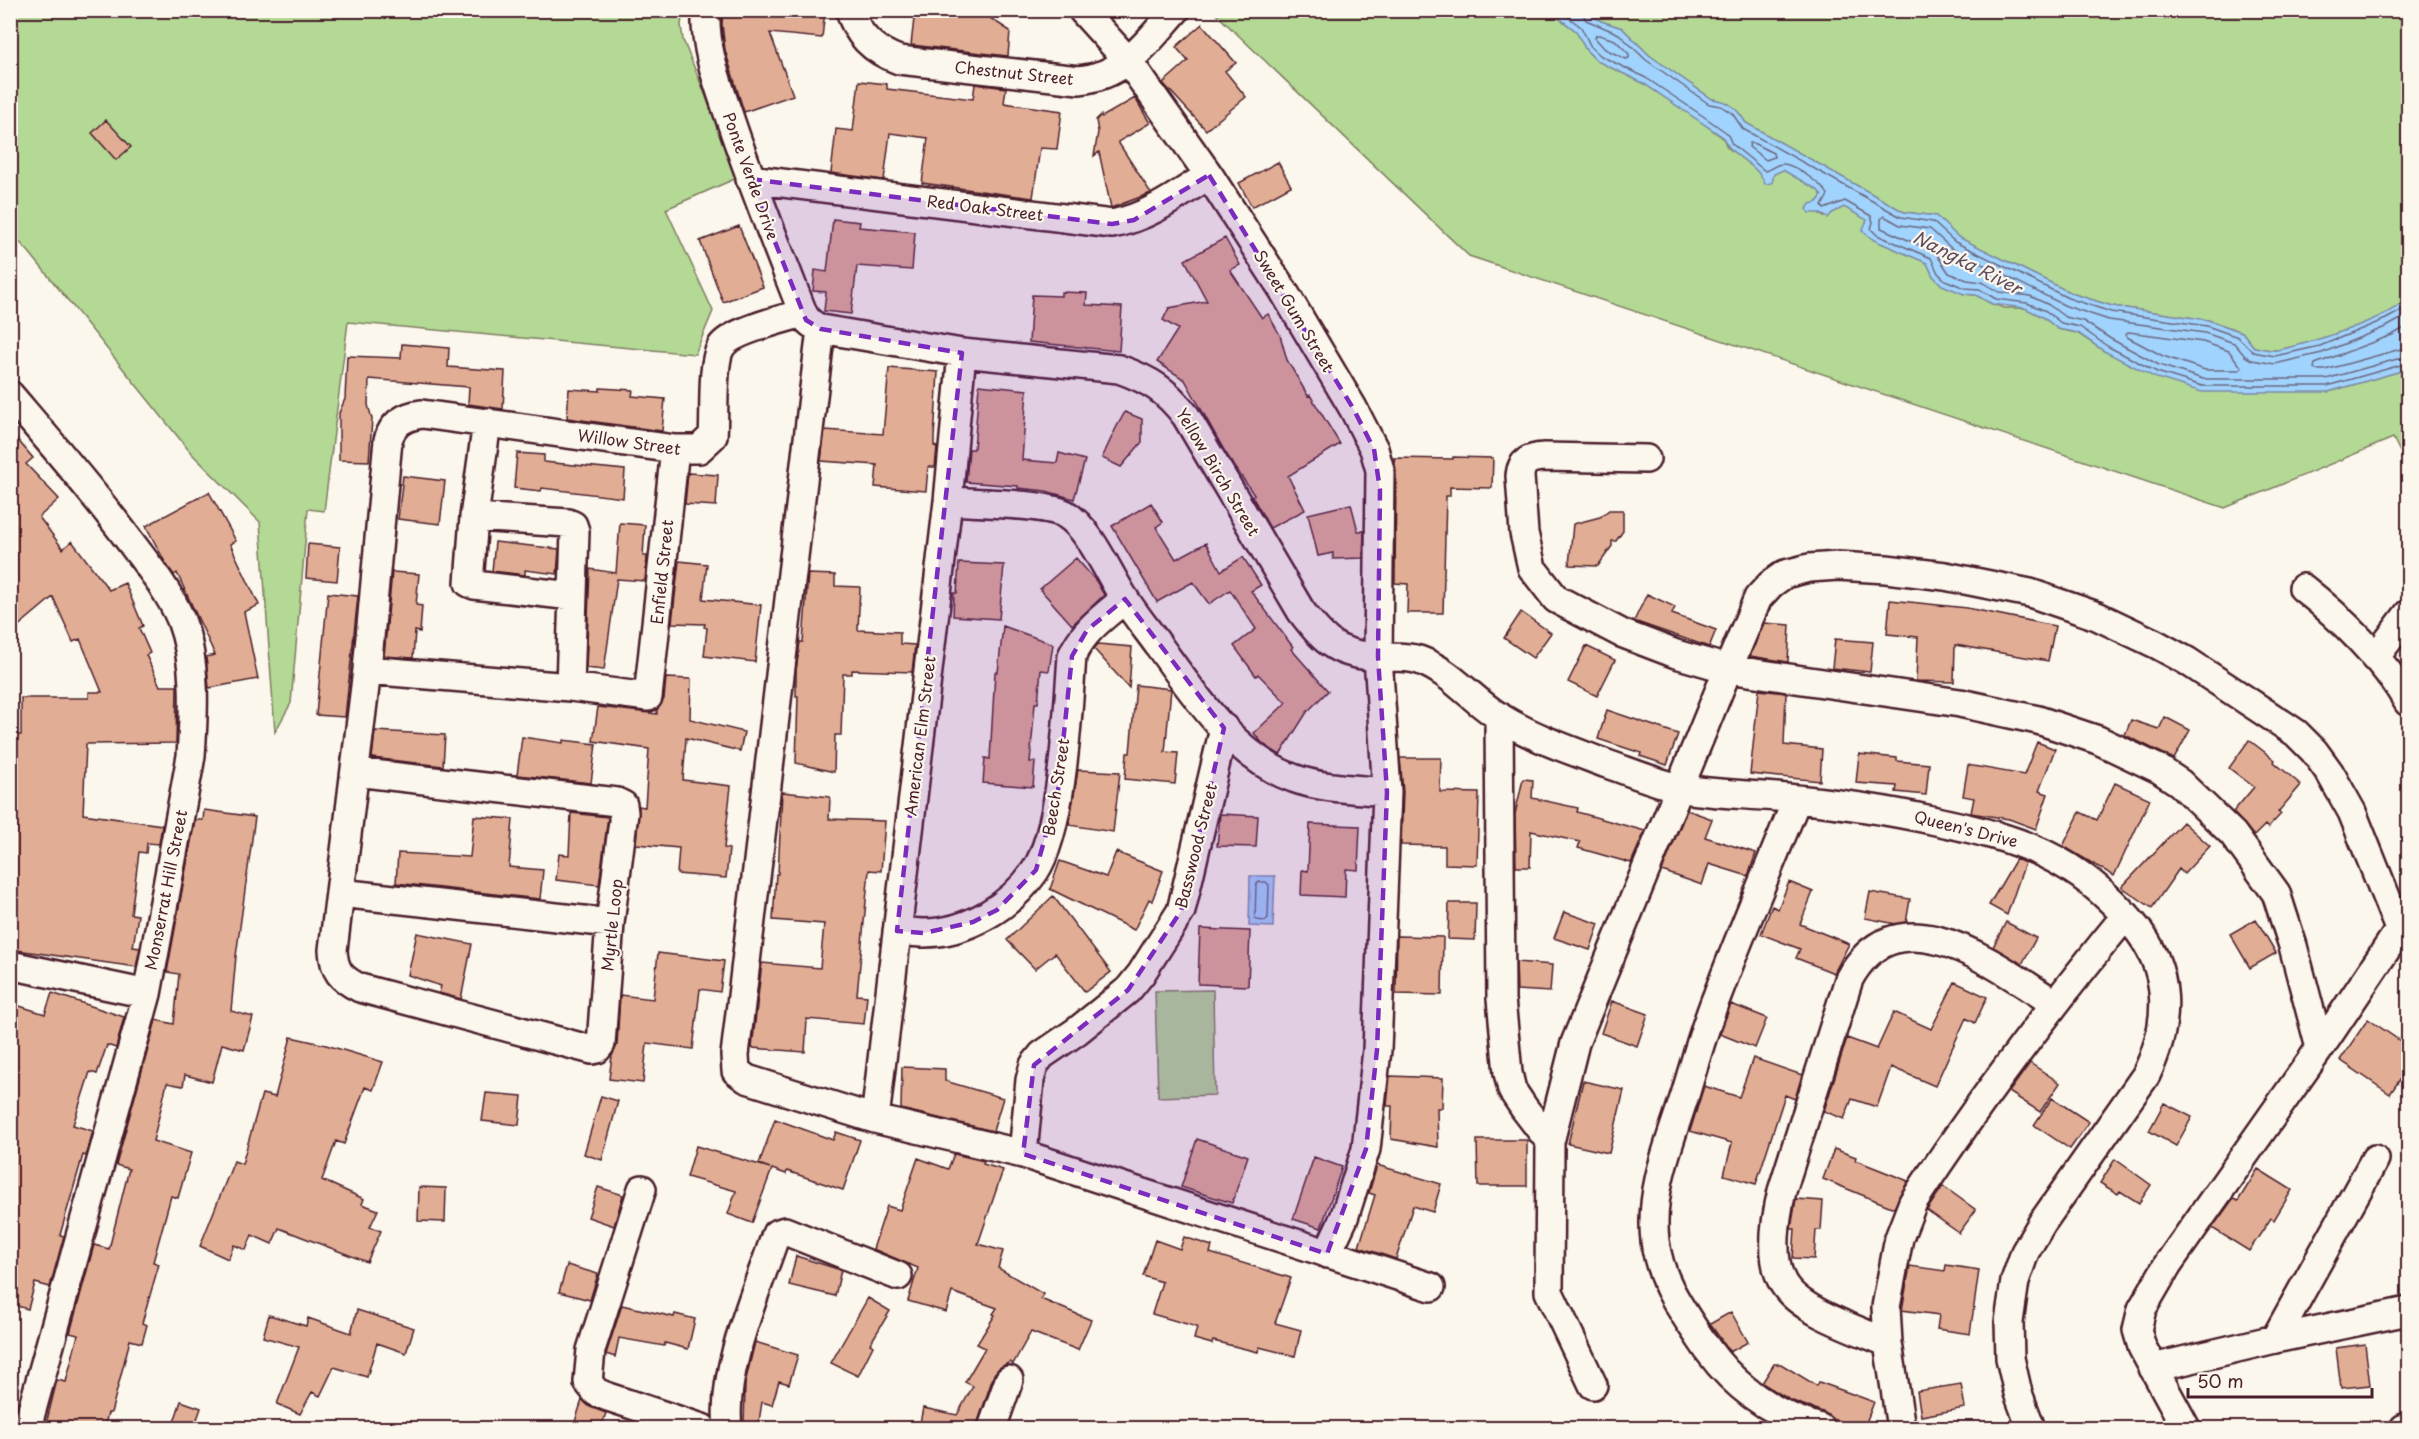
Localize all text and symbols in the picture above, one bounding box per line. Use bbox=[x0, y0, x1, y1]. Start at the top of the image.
street label: Chestnut Street bbox=[953, 54, 1075, 90]
street label: Ponte Verde Drive bbox=[718, 109, 786, 243]
street label: Red Oak Street bbox=[926, 188, 1045, 226]
water label: Nangka River bbox=[1909, 223, 2029, 302]
street label: Sweet Gum Street bbox=[1249, 245, 1341, 377]
street label: Yellow Birch Street bbox=[1171, 403, 1267, 540]
street label: Willow Street bbox=[576, 422, 683, 460]
street label: Enfield Street bbox=[644, 518, 678, 626]
street label: American Elm Street bbox=[897, 654, 941, 817]
street label: Beech Street bbox=[1035, 736, 1075, 837]
street label: Basswood Street bbox=[1168, 780, 1222, 911]
street label: Queen's Drive bbox=[1912, 804, 2021, 853]
street label: Monserrat Hill Street bbox=[138, 807, 192, 972]
street label: Myrtle Loop bbox=[594, 877, 628, 972]
scale bar bbox=[2188, 1361, 2372, 1399]
text: 50 m bbox=[2197, 1367, 2244, 1394]

